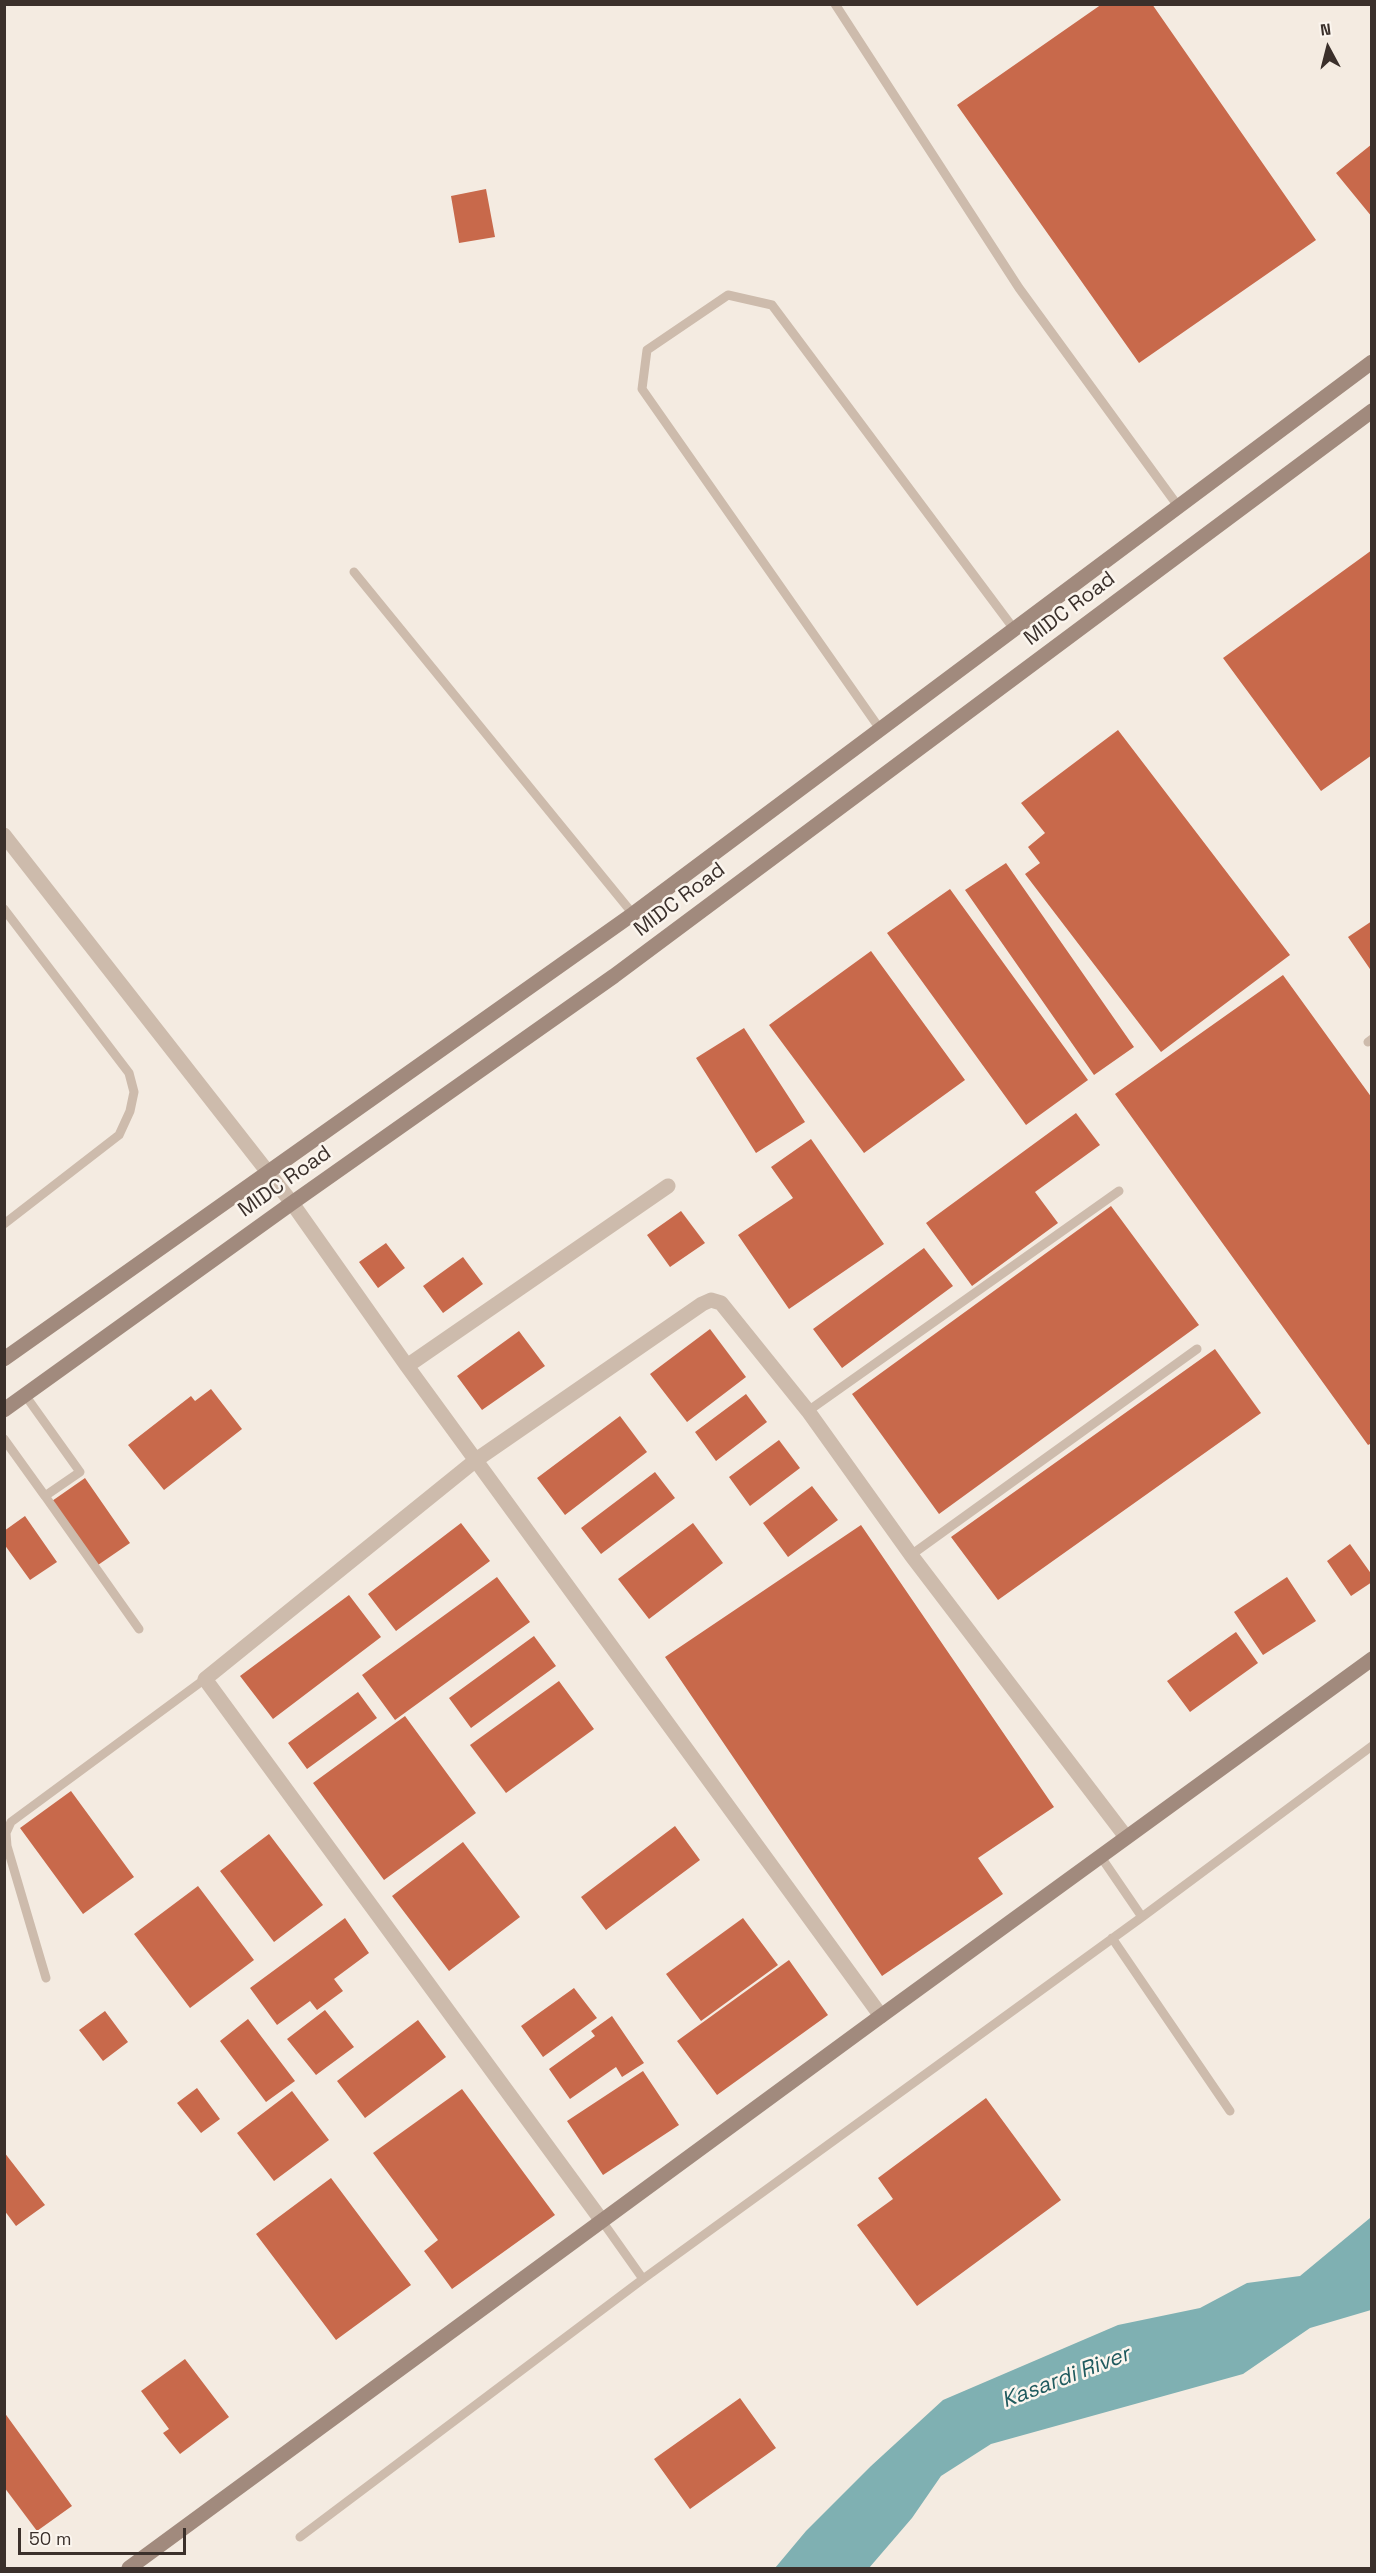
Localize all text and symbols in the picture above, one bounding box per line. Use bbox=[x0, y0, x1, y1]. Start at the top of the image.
north arrow bbox=[1298, 18, 1358, 78]
text: N bbox=[1319, 19, 1332, 41]
street label: MIDC Road bbox=[1019, 567, 1121, 651]
street label: MIDC Road bbox=[629, 858, 731, 942]
street label: MIDC Road bbox=[234, 1141, 336, 1223]
water label: Kasardi River bbox=[998, 2341, 1134, 2415]
scale bar bbox=[21, 2516, 189, 2554]
text: 50 m bbox=[29, 2527, 71, 2550]

